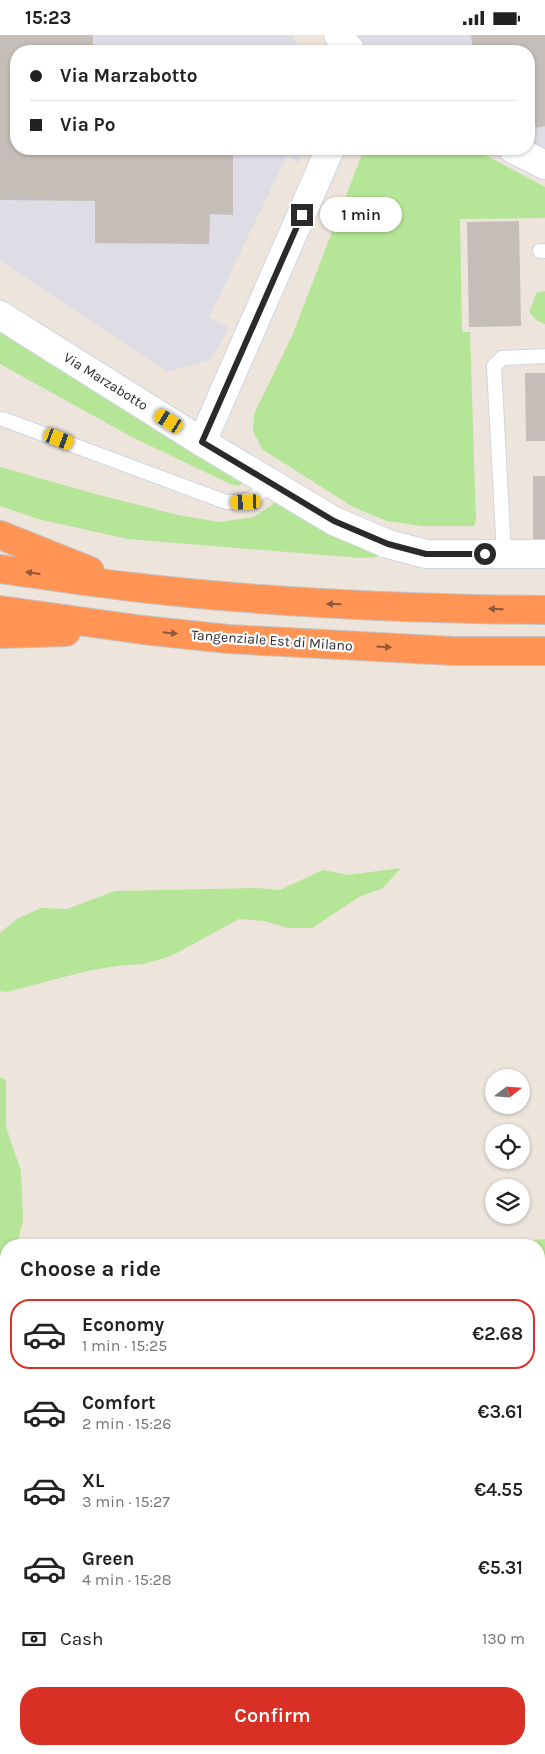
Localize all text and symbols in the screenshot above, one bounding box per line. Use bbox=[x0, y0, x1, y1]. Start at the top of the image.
text: 15:23 bbox=[25, 7, 71, 29]
text: Via Marzabotto bbox=[60, 65, 197, 87]
text: Via Po bbox=[60, 114, 115, 136]
callout: 1 min bbox=[320, 197, 402, 233]
route end bbox=[291, 204, 313, 226]
text: 1 min bbox=[341, 205, 381, 224]
street label: Via Marzabotto bbox=[60, 349, 151, 414]
car bbox=[152, 407, 185, 435]
car bbox=[42, 427, 75, 451]
car bbox=[230, 494, 261, 510]
route start bbox=[474, 543, 496, 565]
one-way arrow bbox=[25, 569, 41, 577]
one-way arrow bbox=[326, 599, 342, 607]
one-way arrow bbox=[488, 605, 504, 613]
street label: Tangenziale Est di Milano bbox=[191, 626, 353, 655]
one-way arrow bbox=[162, 629, 178, 637]
one-way arrow bbox=[376, 644, 392, 652]
north arrow bbox=[485, 1069, 530, 1114]
map controls bbox=[485, 1069, 530, 1224]
button: locate bbox=[485, 1124, 530, 1169]
button: layers bbox=[485, 1179, 530, 1224]
text: Choose a ride bbox=[20, 1256, 161, 1282]
icon: car bbox=[22, 1312, 67, 1357]
text: Economy bbox=[82, 1314, 164, 1336]
text: €2.68 bbox=[472, 1323, 523, 1345]
text: 1 min · 15:25 bbox=[82, 1336, 167, 1355]
icon: car bbox=[22, 1390, 67, 1435]
text: Comfort bbox=[82, 1392, 156, 1414]
text: €3.61 bbox=[478, 1401, 523, 1423]
text: 2 min · 15:26 bbox=[82, 1414, 171, 1433]
icon: car bbox=[22, 1468, 67, 1513]
text: XL bbox=[82, 1470, 104, 1492]
text: €4.55 bbox=[474, 1479, 523, 1501]
text: 3 min · 15:27 bbox=[82, 1492, 170, 1511]
icon: car bbox=[22, 1546, 67, 1591]
text: Green bbox=[82, 1548, 134, 1570]
text: €5.31 bbox=[478, 1557, 523, 1579]
text: 4 min · 15:28 bbox=[82, 1570, 172, 1589]
icon: cash bbox=[20, 1625, 48, 1653]
text: Cash bbox=[60, 1628, 104, 1650]
text: 130 m bbox=[482, 1629, 525, 1648]
button: Confirm bbox=[20, 1687, 525, 1745]

